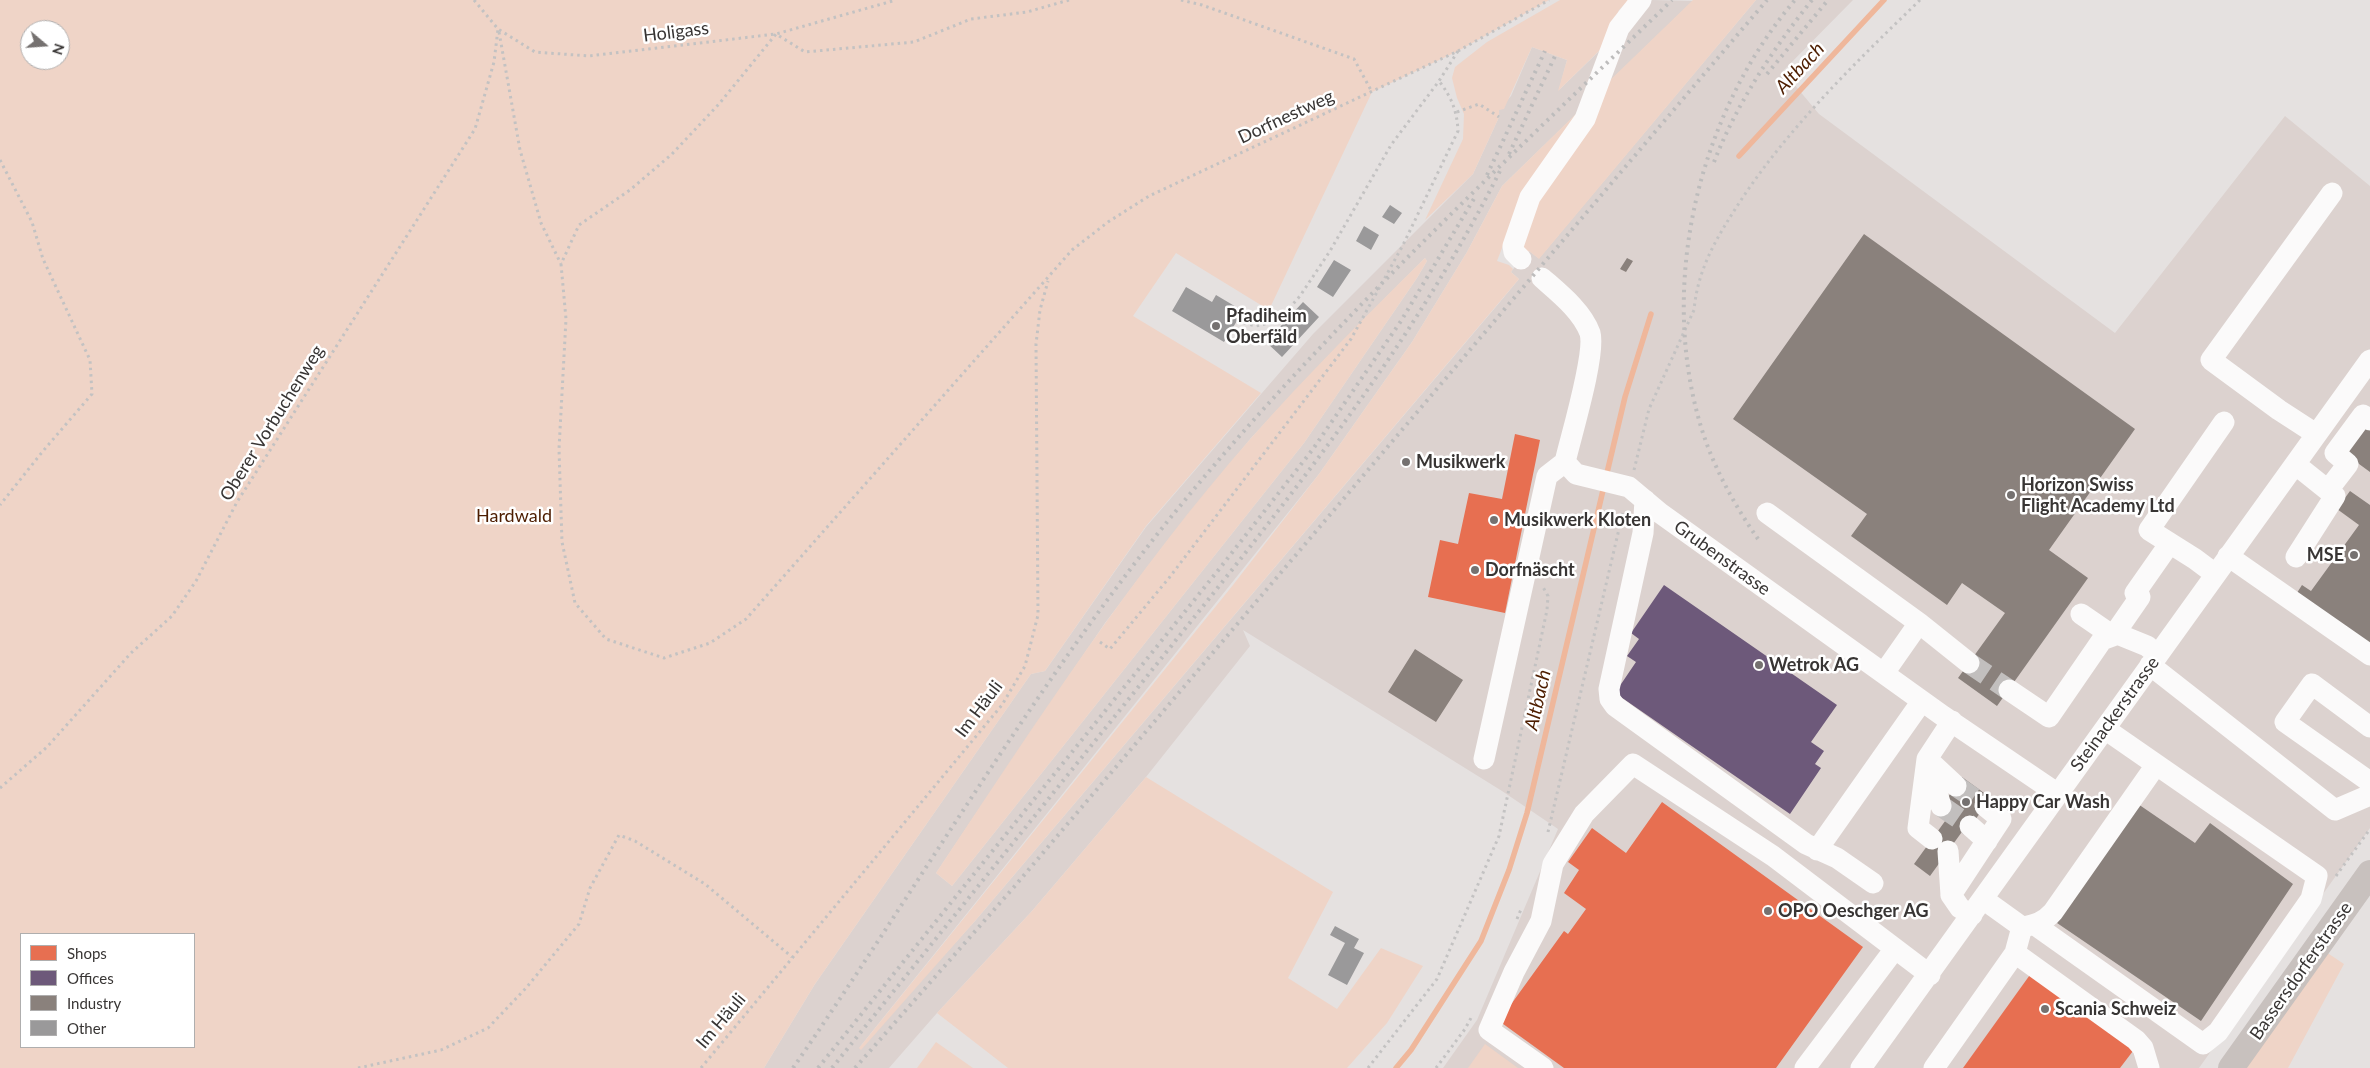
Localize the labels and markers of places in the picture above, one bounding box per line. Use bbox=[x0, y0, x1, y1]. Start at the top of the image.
place label: Pfadiheim Oberfäld bbox=[1226, 305, 1307, 348]
marker: Pfadiheim Oberfäld bbox=[1210, 320, 1222, 332]
place label: Musikwerk bbox=[1416, 451, 1505, 473]
marker: Musikwerk bbox=[1400, 456, 1412, 468]
place label: Horizon Swiss Flight Academy Ltd bbox=[2021, 474, 2175, 516]
marker: Horizon Swiss Flight Academy Ltd bbox=[2005, 489, 2017, 501]
place label: Musikwerk Kloten bbox=[1504, 509, 1651, 531]
marker: Musikwerk Kloten bbox=[1488, 514, 1500, 526]
place label: MSE bbox=[2307, 544, 2344, 566]
marker: MSE bbox=[2348, 549, 2360, 561]
place label: Dorfnäscht bbox=[1485, 559, 1575, 581]
marker: Dorfnäscht bbox=[1469, 564, 1481, 576]
place label: Wetrok AG bbox=[1769, 654, 1859, 676]
marker: Wetrok AG bbox=[1753, 659, 1765, 671]
place label: Happy Car Wash bbox=[1976, 791, 2110, 813]
marker: Happy Car Wash bbox=[1960, 796, 1972, 808]
place label: OPO Oeschger AG bbox=[1778, 900, 1929, 922]
marker: OPO Oeschger AG bbox=[1762, 905, 1774, 917]
place label: Scania Schweiz bbox=[2055, 998, 2176, 1020]
marker: Scania Schweiz bbox=[2039, 1003, 2051, 1015]

